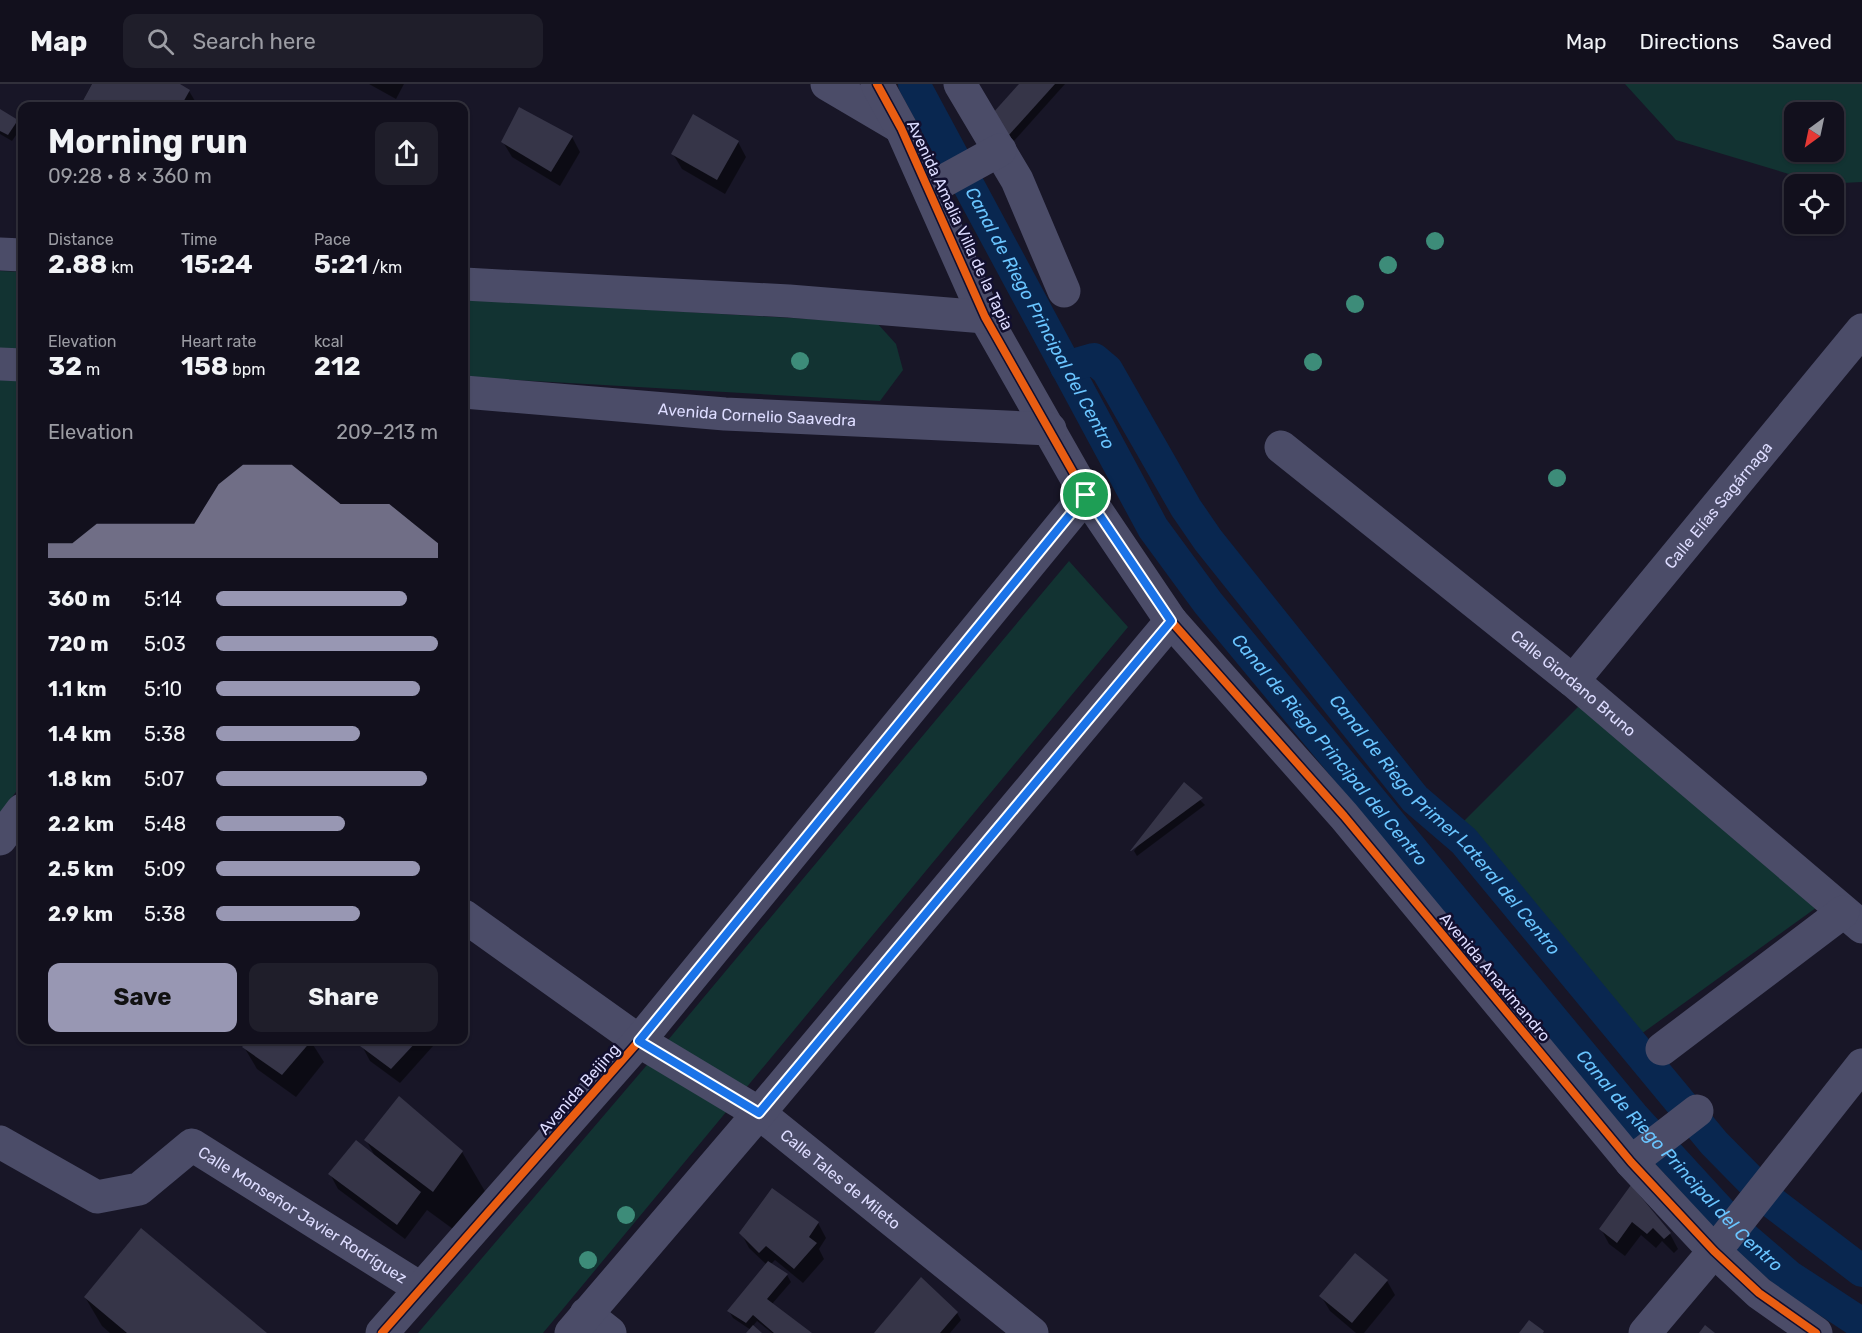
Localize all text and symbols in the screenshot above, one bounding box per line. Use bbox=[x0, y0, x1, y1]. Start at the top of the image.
search box bbox=[123, 14, 543, 68]
text: Map bbox=[30, 25, 87, 58]
icon: search bbox=[144, 25, 177, 58]
text: Search here bbox=[192, 28, 316, 55]
text: Map bbox=[1566, 29, 1607, 54]
text: Directions bbox=[1640, 29, 1739, 54]
text: Saved bbox=[1772, 29, 1832, 54]
north arrow bbox=[1784, 102, 1844, 162]
map controls bbox=[1784, 102, 1844, 234]
street label: Avenida Amalia Villa de la Tapia bbox=[903, 117, 1017, 333]
text: Morning run bbox=[48, 122, 248, 161]
button: share bbox=[375, 122, 438, 185]
text: 09:28 · 8 × 360 m bbox=[48, 164, 212, 188]
button: locate bbox=[1784, 174, 1844, 234]
water label: Canal de Riego Principal del Centro bbox=[961, 183, 1120, 453]
text: Distance bbox=[48, 230, 114, 249]
text: Time bbox=[181, 230, 217, 249]
text: Pace bbox=[314, 230, 351, 249]
text: 2.88 bbox=[48, 249, 107, 280]
text: 15:24 bbox=[181, 249, 253, 280]
text: 5:21 bbox=[314, 249, 368, 280]
text: km bbox=[107, 258, 134, 277]
text: /km bbox=[368, 258, 402, 277]
text: Elevation bbox=[48, 332, 117, 351]
text: Heart rate bbox=[181, 332, 256, 351]
text: kcal bbox=[314, 332, 343, 351]
text: 32 bbox=[48, 351, 82, 382]
text: 158 bbox=[181, 351, 228, 382]
text: 212 bbox=[314, 351, 361, 382]
text: m bbox=[82, 360, 100, 379]
text: bpm bbox=[228, 360, 266, 379]
street label: Avenida Cornelio Saavedra bbox=[657, 399, 857, 430]
text: Elevation bbox=[48, 420, 134, 444]
text: 209–213 m bbox=[336, 420, 438, 444]
street label: Calle Elías Sagárnaga bbox=[1660, 438, 1776, 572]
pin bbox=[1060, 469, 1111, 520]
icon: arrive bbox=[1069, 478, 1102, 511]
text: 360 m bbox=[48, 587, 110, 611]
text: 5:14 bbox=[144, 587, 182, 611]
street label: Calle Giordano Bruno bbox=[1507, 626, 1640, 740]
water label: Canal de Riego Principal del Centro bbox=[1227, 629, 1432, 870]
text: 720 m bbox=[48, 632, 109, 656]
text: 5:03 bbox=[144, 632, 186, 656]
text: 1.1 km bbox=[48, 677, 107, 701]
text: 5:10 bbox=[144, 677, 182, 701]
water label: Canal de Riego Primer Lateral del Centro bbox=[1325, 690, 1565, 960]
text: 1.4 km bbox=[48, 722, 111, 746]
text: 5:38 bbox=[144, 722, 186, 746]
text: 1.8 km bbox=[48, 767, 111, 791]
text: 5:07 bbox=[144, 767, 184, 791]
text: 2.2 km bbox=[48, 812, 114, 836]
text: 5:48 bbox=[144, 812, 186, 836]
text: 2.5 km bbox=[48, 857, 114, 881]
text: 5:09 bbox=[144, 857, 186, 881]
text: 2.9 km bbox=[48, 902, 113, 926]
text: 5:38 bbox=[144, 902, 186, 926]
street label: Avenida Anaximandro bbox=[1436, 909, 1554, 1045]
button: Save bbox=[48, 963, 237, 1032]
button: Share bbox=[249, 963, 438, 1032]
street label: Avenida Beijing bbox=[534, 1040, 624, 1138]
water label: Canal de Riego Principal del Centro bbox=[1572, 1045, 1787, 1277]
street label: Calle Tales de Mileto bbox=[777, 1125, 905, 1233]
street label: Calle Monseñor Javier Rodríguez bbox=[195, 1142, 411, 1287]

